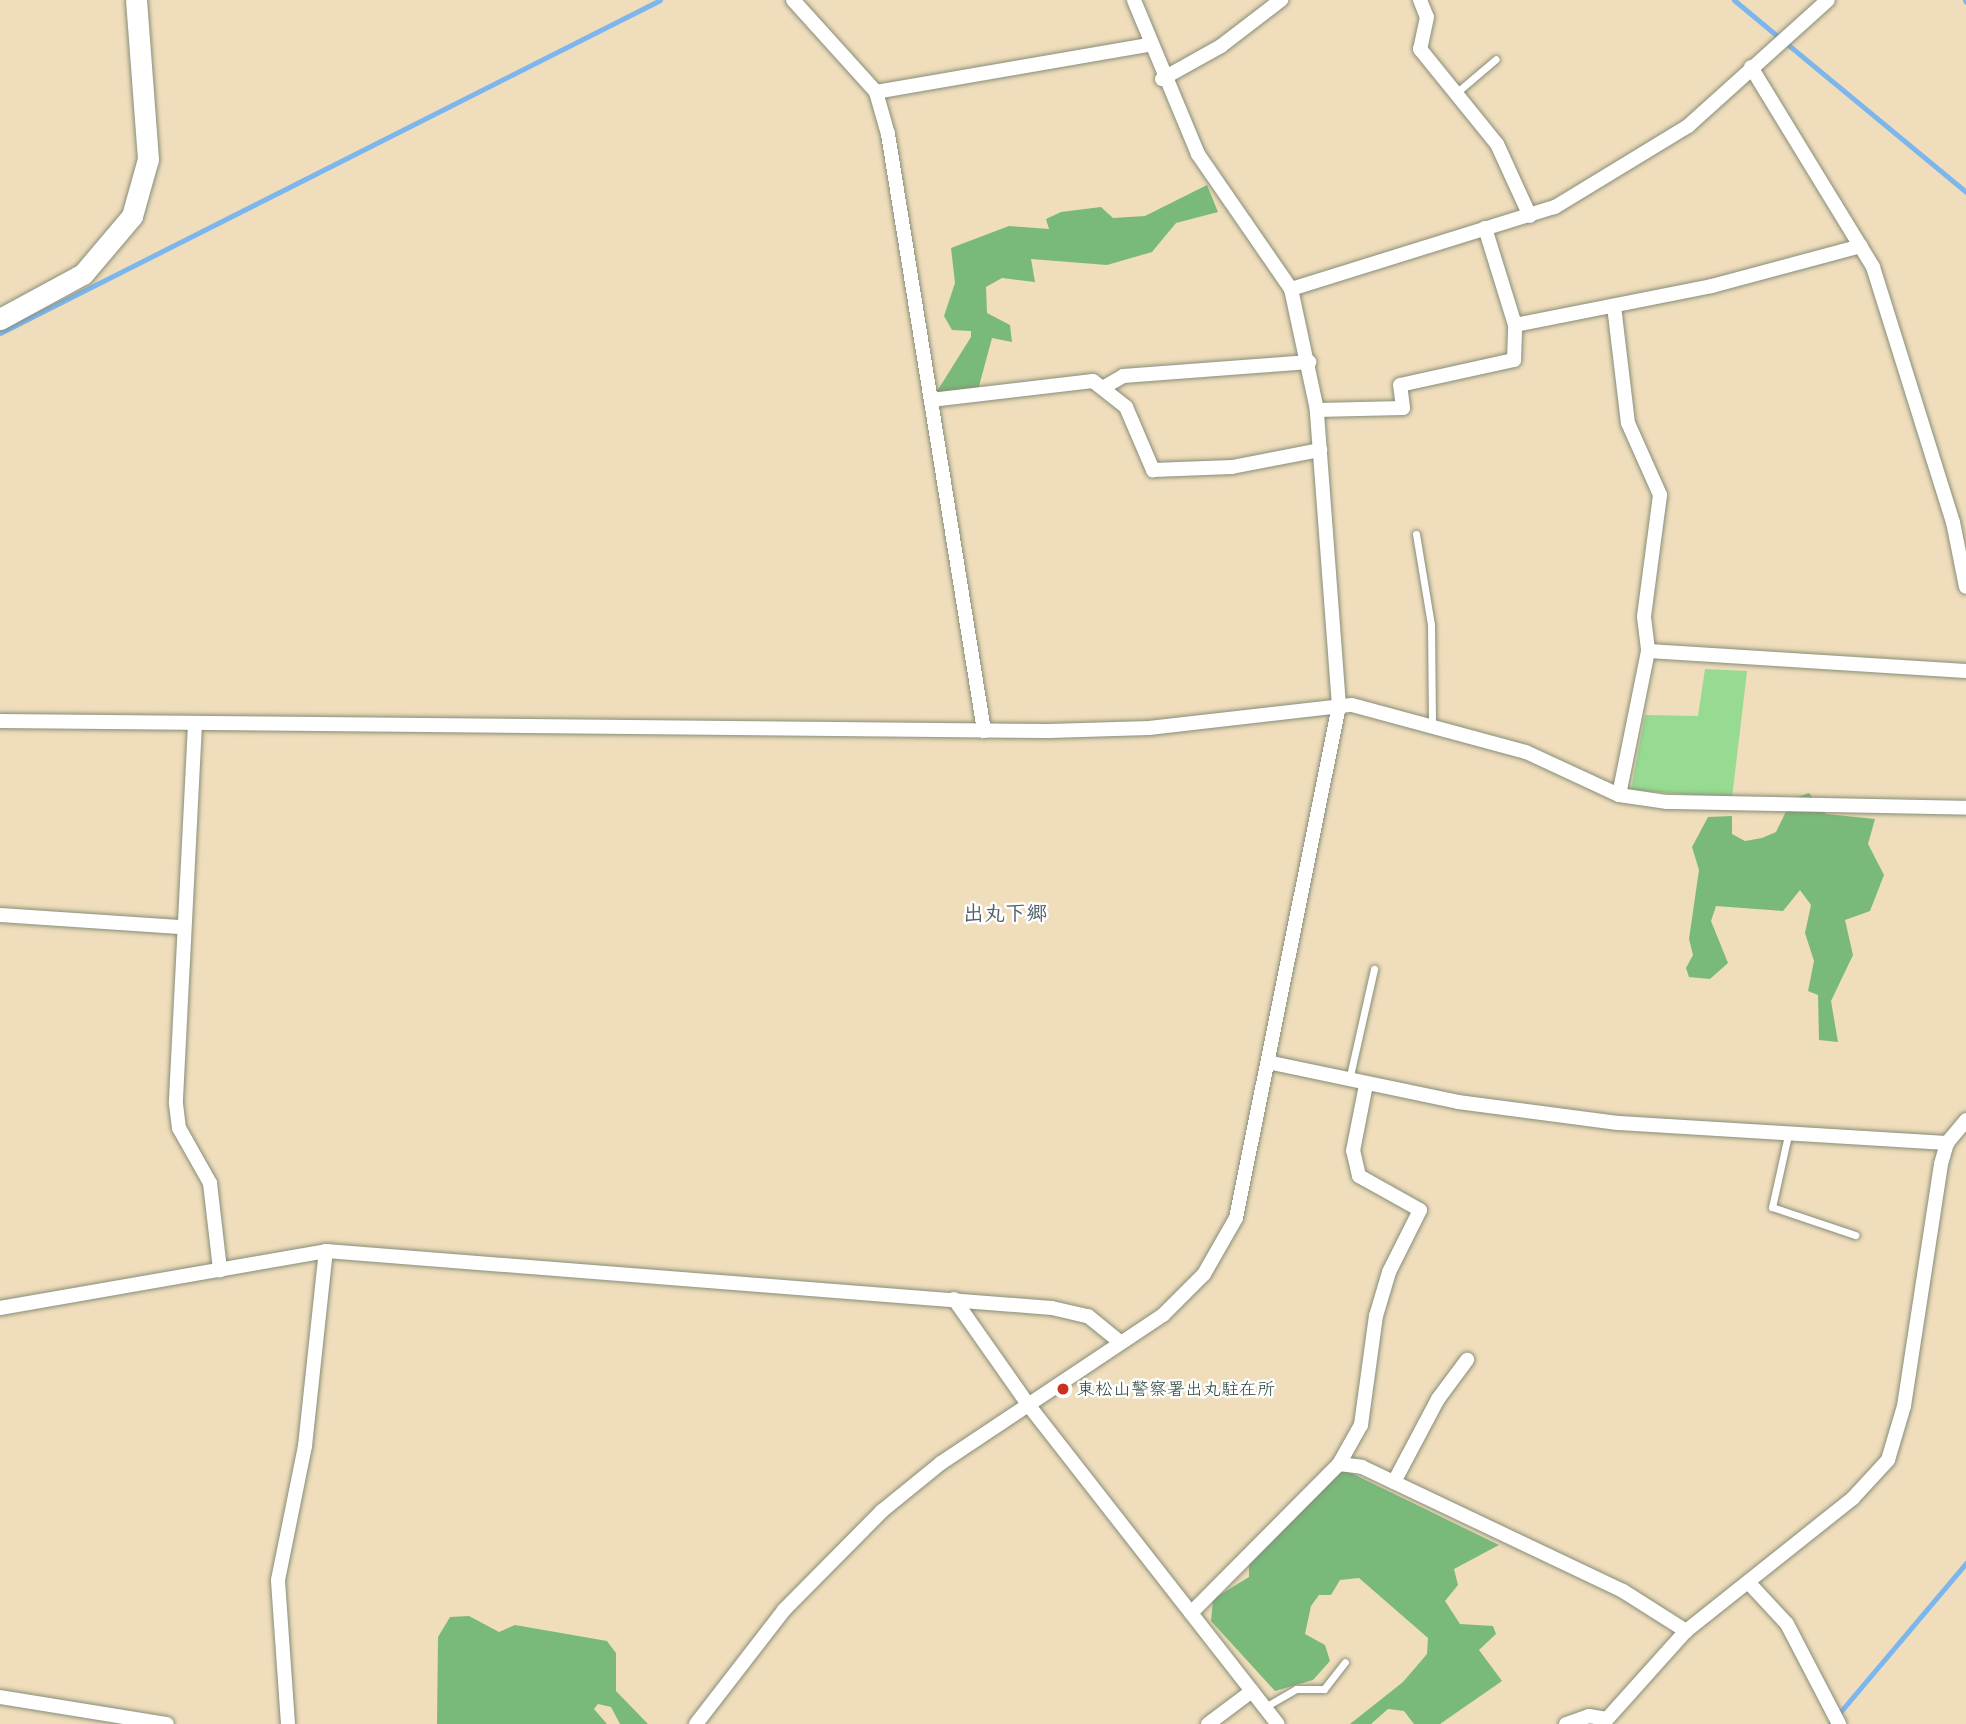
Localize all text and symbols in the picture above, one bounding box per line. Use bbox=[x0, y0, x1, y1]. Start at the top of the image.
district label: 出丸下郷 bbox=[963, 900, 1047, 926]
place label: 東松山警察署出丸駐在所 bbox=[1077, 1378, 1275, 1400]
marker: 東松山警察署出丸駐在所 bbox=[1055, 1381, 1071, 1397]

